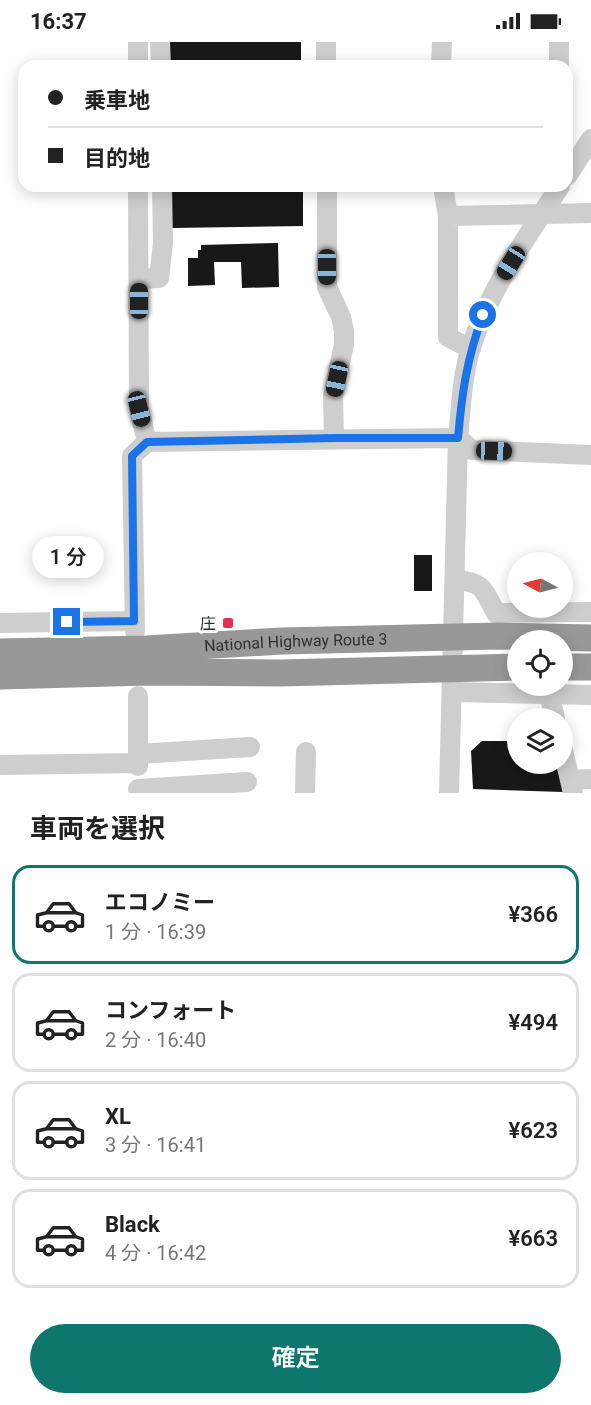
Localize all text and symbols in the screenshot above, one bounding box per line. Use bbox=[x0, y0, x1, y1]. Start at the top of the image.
text: 16:37 bbox=[30, 9, 87, 34]
text: 乗車地 bbox=[84, 88, 150, 113]
text: 目的地 bbox=[84, 146, 150, 171]
car bbox=[494, 243, 528, 283]
car bbox=[318, 249, 336, 285]
car bbox=[130, 283, 148, 319]
route start bbox=[469, 301, 496, 328]
car bbox=[324, 360, 350, 398]
car bbox=[126, 389, 152, 429]
car bbox=[476, 441, 512, 461]
callout: 1 分 bbox=[31, 535, 103, 577]
text: 1 分 bbox=[50, 545, 86, 569]
north arrow bbox=[507, 552, 573, 618]
map controls bbox=[507, 552, 573, 774]
route end bbox=[53, 608, 80, 635]
place label: 庄 bbox=[200, 614, 216, 633]
marker: 庄 bbox=[221, 616, 235, 630]
street label: National Highway Route 3 bbox=[204, 629, 388, 655]
button: locate bbox=[507, 630, 573, 696]
button: layers bbox=[507, 708, 573, 774]
text: 車両を選択 bbox=[30, 813, 165, 845]
icon: car bbox=[33, 888, 87, 942]
text: エコノミー bbox=[105, 890, 215, 915]
text: ¥366 bbox=[509, 902, 558, 927]
text: 1 分 · 16:39 bbox=[105, 920, 206, 944]
icon: car bbox=[33, 996, 87, 1050]
text: コンフォート bbox=[105, 998, 236, 1023]
text: ¥494 bbox=[509, 1010, 558, 1035]
text: 2 分 · 16:40 bbox=[105, 1028, 206, 1052]
icon: car bbox=[33, 1104, 87, 1158]
text: XL bbox=[105, 1104, 131, 1129]
text: ¥623 bbox=[509, 1118, 558, 1143]
text: 3 分 · 16:41 bbox=[105, 1133, 206, 1157]
icon: car bbox=[33, 1212, 87, 1266]
text: Black bbox=[105, 1212, 160, 1237]
text: ¥663 bbox=[509, 1226, 558, 1251]
text: 4 分 · 16:42 bbox=[105, 1241, 206, 1265]
button: 確定 bbox=[30, 1324, 561, 1393]

